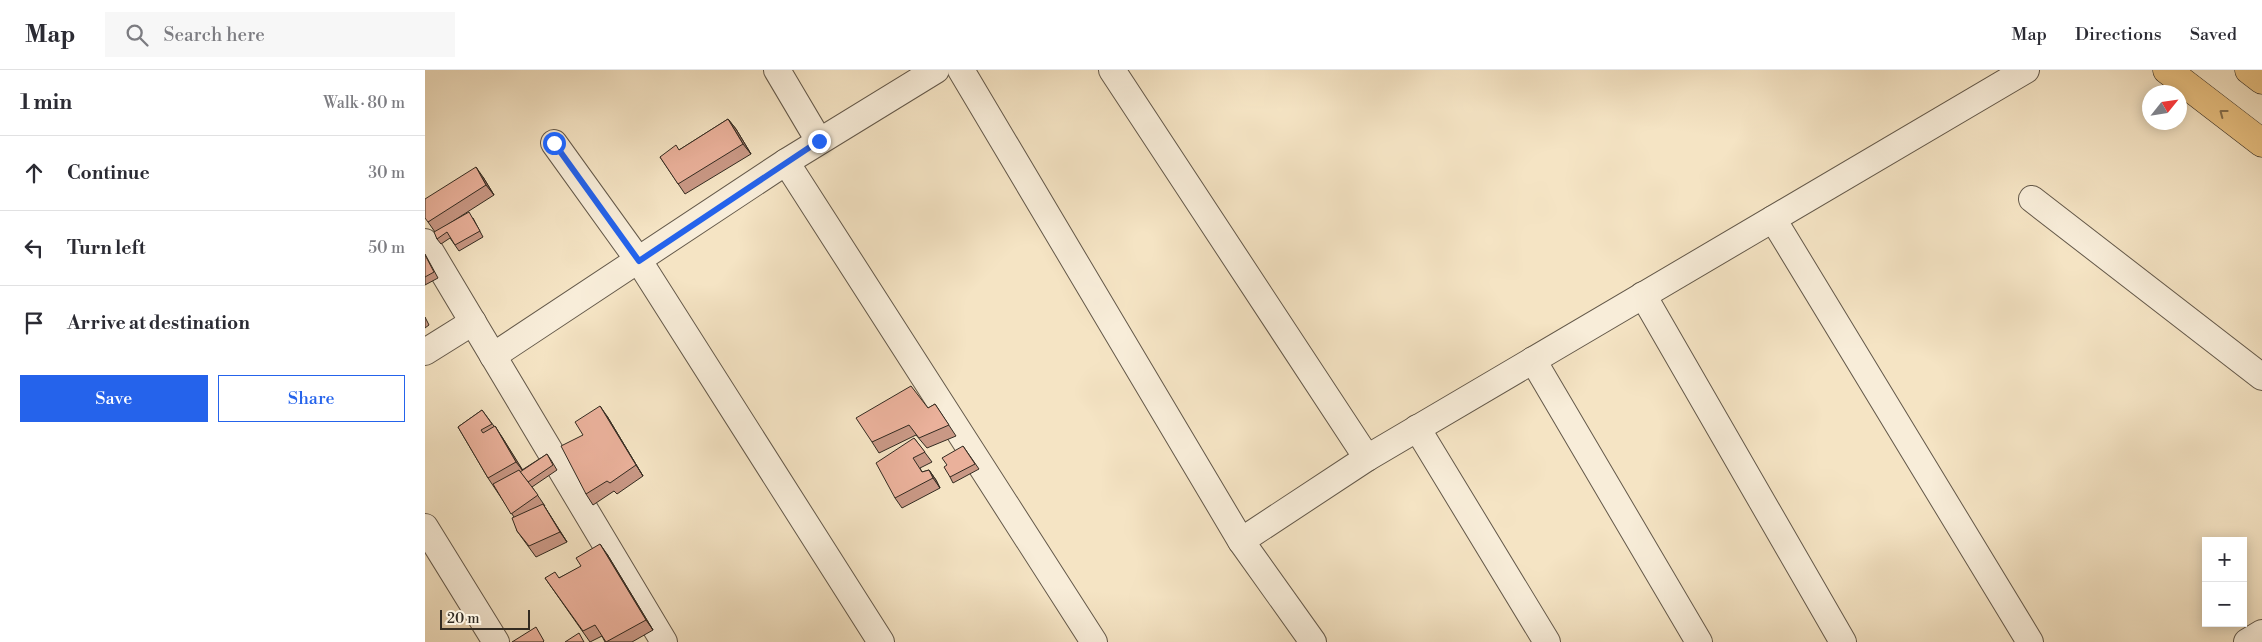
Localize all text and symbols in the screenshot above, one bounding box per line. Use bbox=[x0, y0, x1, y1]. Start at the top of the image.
search box bbox=[105, 12, 455, 57]
text: Map bbox=[25, 20, 75, 50]
icon: search bbox=[123, 21, 151, 49]
text: Search here bbox=[163, 23, 265, 47]
text: Map bbox=[2011, 23, 2047, 46]
text: Directions bbox=[2075, 23, 2162, 46]
text: Saved bbox=[2190, 23, 2237, 46]
north arrow bbox=[2142, 85, 2187, 130]
text: 1 min bbox=[20, 90, 72, 116]
text: Walk · 80 m bbox=[323, 93, 405, 113]
one-way arrow bbox=[2219, 110, 2229, 119]
route end bbox=[808, 130, 831, 153]
route start bbox=[543, 132, 566, 155]
icon: ahead bbox=[20, 159, 48, 187]
text: Continue bbox=[67, 161, 150, 185]
text: 30 m bbox=[368, 163, 405, 183]
icon: left bbox=[20, 234, 48, 262]
text: Turn left bbox=[67, 236, 146, 260]
text: 50 m bbox=[368, 238, 405, 258]
icon: arrive bbox=[20, 309, 48, 337]
text: Arrive at destination bbox=[67, 311, 250, 335]
button: Save bbox=[20, 375, 208, 422]
button: Share bbox=[218, 375, 405, 422]
map controls bbox=[2202, 537, 2247, 627]
button: + bbox=[2202, 537, 2247, 582]
button: − bbox=[2202, 582, 2247, 627]
scale bar bbox=[440, 607, 530, 630]
text: 20 m bbox=[447, 610, 479, 628]

